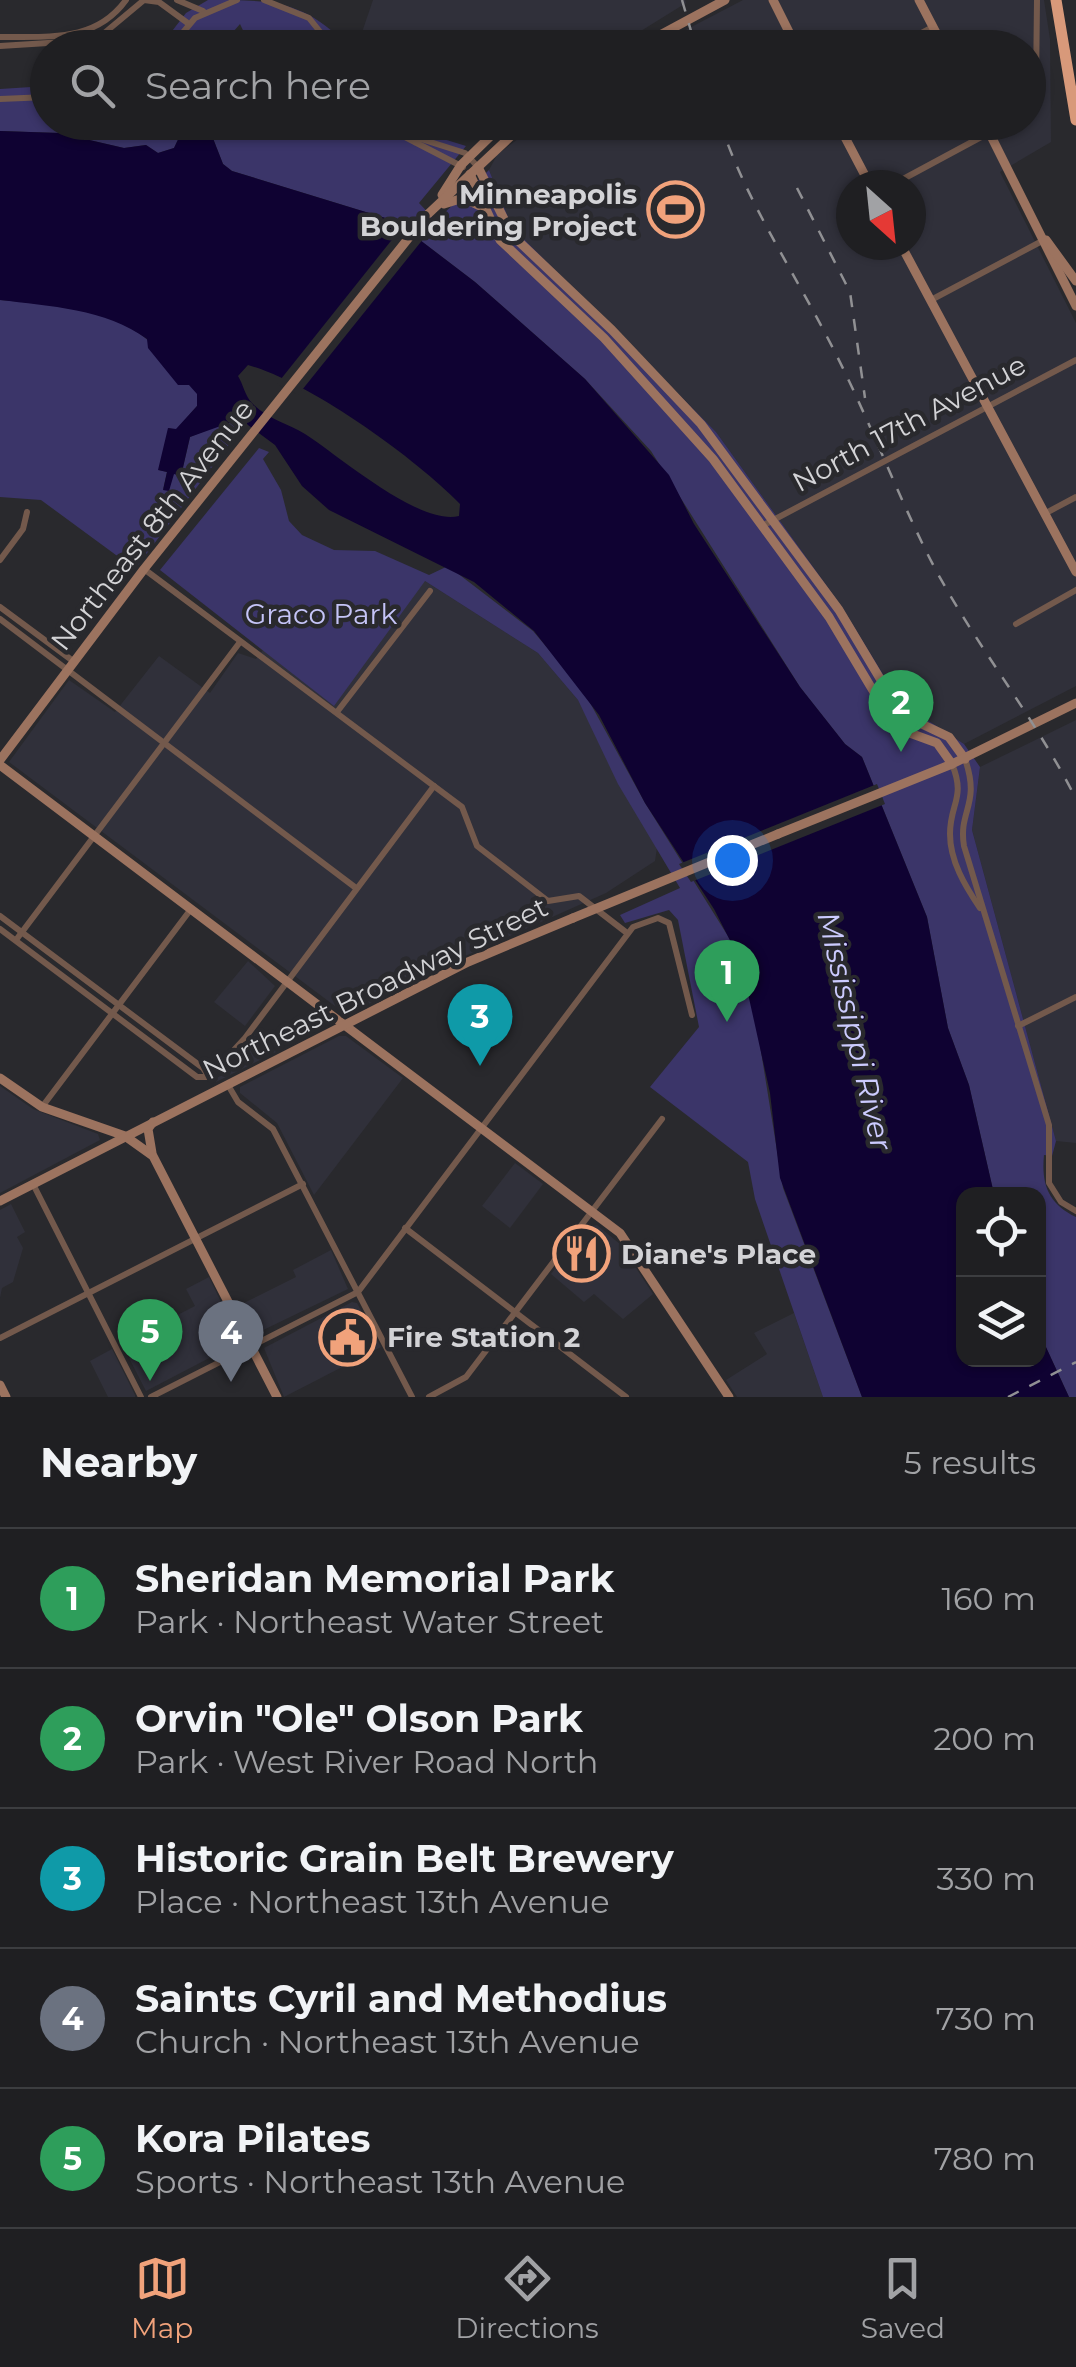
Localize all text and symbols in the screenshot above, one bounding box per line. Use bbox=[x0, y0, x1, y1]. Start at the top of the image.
search box bbox=[30, 30, 1046, 140]
icon: search bbox=[65, 58, 120, 113]
text: Search here bbox=[145, 62, 371, 109]
north arrow bbox=[836, 170, 926, 260]
place label: Minneapolis Bouldering Project bbox=[360, 177, 637, 243]
sports icon: Minneapolis Bouldering Project bbox=[646, 180, 706, 240]
street label: North 17th Avenue bbox=[787, 347, 1031, 499]
street label: Northeast 8th Avenue bbox=[44, 393, 260, 657]
park label: Graco Park bbox=[245, 597, 398, 631]
pin: 2 bbox=[868, 670, 934, 752]
your location bbox=[707, 835, 758, 886]
street label: Northeast Broadway Street bbox=[197, 889, 553, 1087]
water label: Mississippi River bbox=[810, 908, 901, 1155]
pin: 1 bbox=[694, 940, 760, 1022]
pin: 3 bbox=[448, 984, 512, 1066]
map controls bbox=[956, 1187, 1046, 1367]
button: locate bbox=[956, 1187, 1046, 1277]
restaurant icon: Diane's Place bbox=[552, 1224, 612, 1284]
place label: Diane's Place bbox=[621, 1237, 816, 1271]
button: layers bbox=[956, 1277, 1046, 1367]
pin: 5 bbox=[118, 1298, 182, 1381]
pin: 4 bbox=[198, 1300, 264, 1382]
public building icon: Fire Station 2 bbox=[318, 1307, 378, 1367]
place label: Fire Station 2 bbox=[387, 1320, 580, 1354]
text: Nearby bbox=[40, 1436, 197, 1488]
text: 5 results bbox=[904, 1443, 1036, 1482]
text: Sheridan Memorial Park bbox=[135, 1555, 614, 1602]
text: 1 bbox=[66, 1579, 79, 1618]
text: 160 m bbox=[941, 1579, 1036, 1618]
text: Park · Northeast Water Street bbox=[135, 1602, 604, 1641]
text: Orvin "Ole" Olson Park bbox=[135, 1695, 583, 1742]
text: 2 bbox=[63, 1719, 82, 1758]
text: 200 m bbox=[933, 1719, 1036, 1758]
text: Park · West River Road North bbox=[135, 1742, 598, 1781]
text: Historic Grain Belt Brewery bbox=[135, 1835, 674, 1882]
text: 3 bbox=[63, 1859, 82, 1898]
text: 330 m bbox=[937, 1859, 1036, 1898]
text: Place · Northeast 13th Avenue bbox=[135, 1882, 609, 1921]
text: Saints Cyril and Methodius bbox=[135, 1975, 667, 2022]
text: 4 bbox=[61, 1999, 84, 2038]
text: 730 m bbox=[936, 1999, 1036, 2038]
text: Church · Northeast 13th Avenue bbox=[135, 2022, 640, 2061]
text: Kora Pilates bbox=[135, 2115, 370, 2162]
text: 5 bbox=[63, 2139, 82, 2178]
text: 780 m bbox=[934, 2139, 1036, 2178]
text: Sports · Northeast 13th Avenue bbox=[135, 2162, 625, 2201]
tab: Map bbox=[131, 2251, 193, 2345]
tab: Directions bbox=[455, 2251, 599, 2345]
tab: Saved bbox=[861, 2251, 945, 2345]

